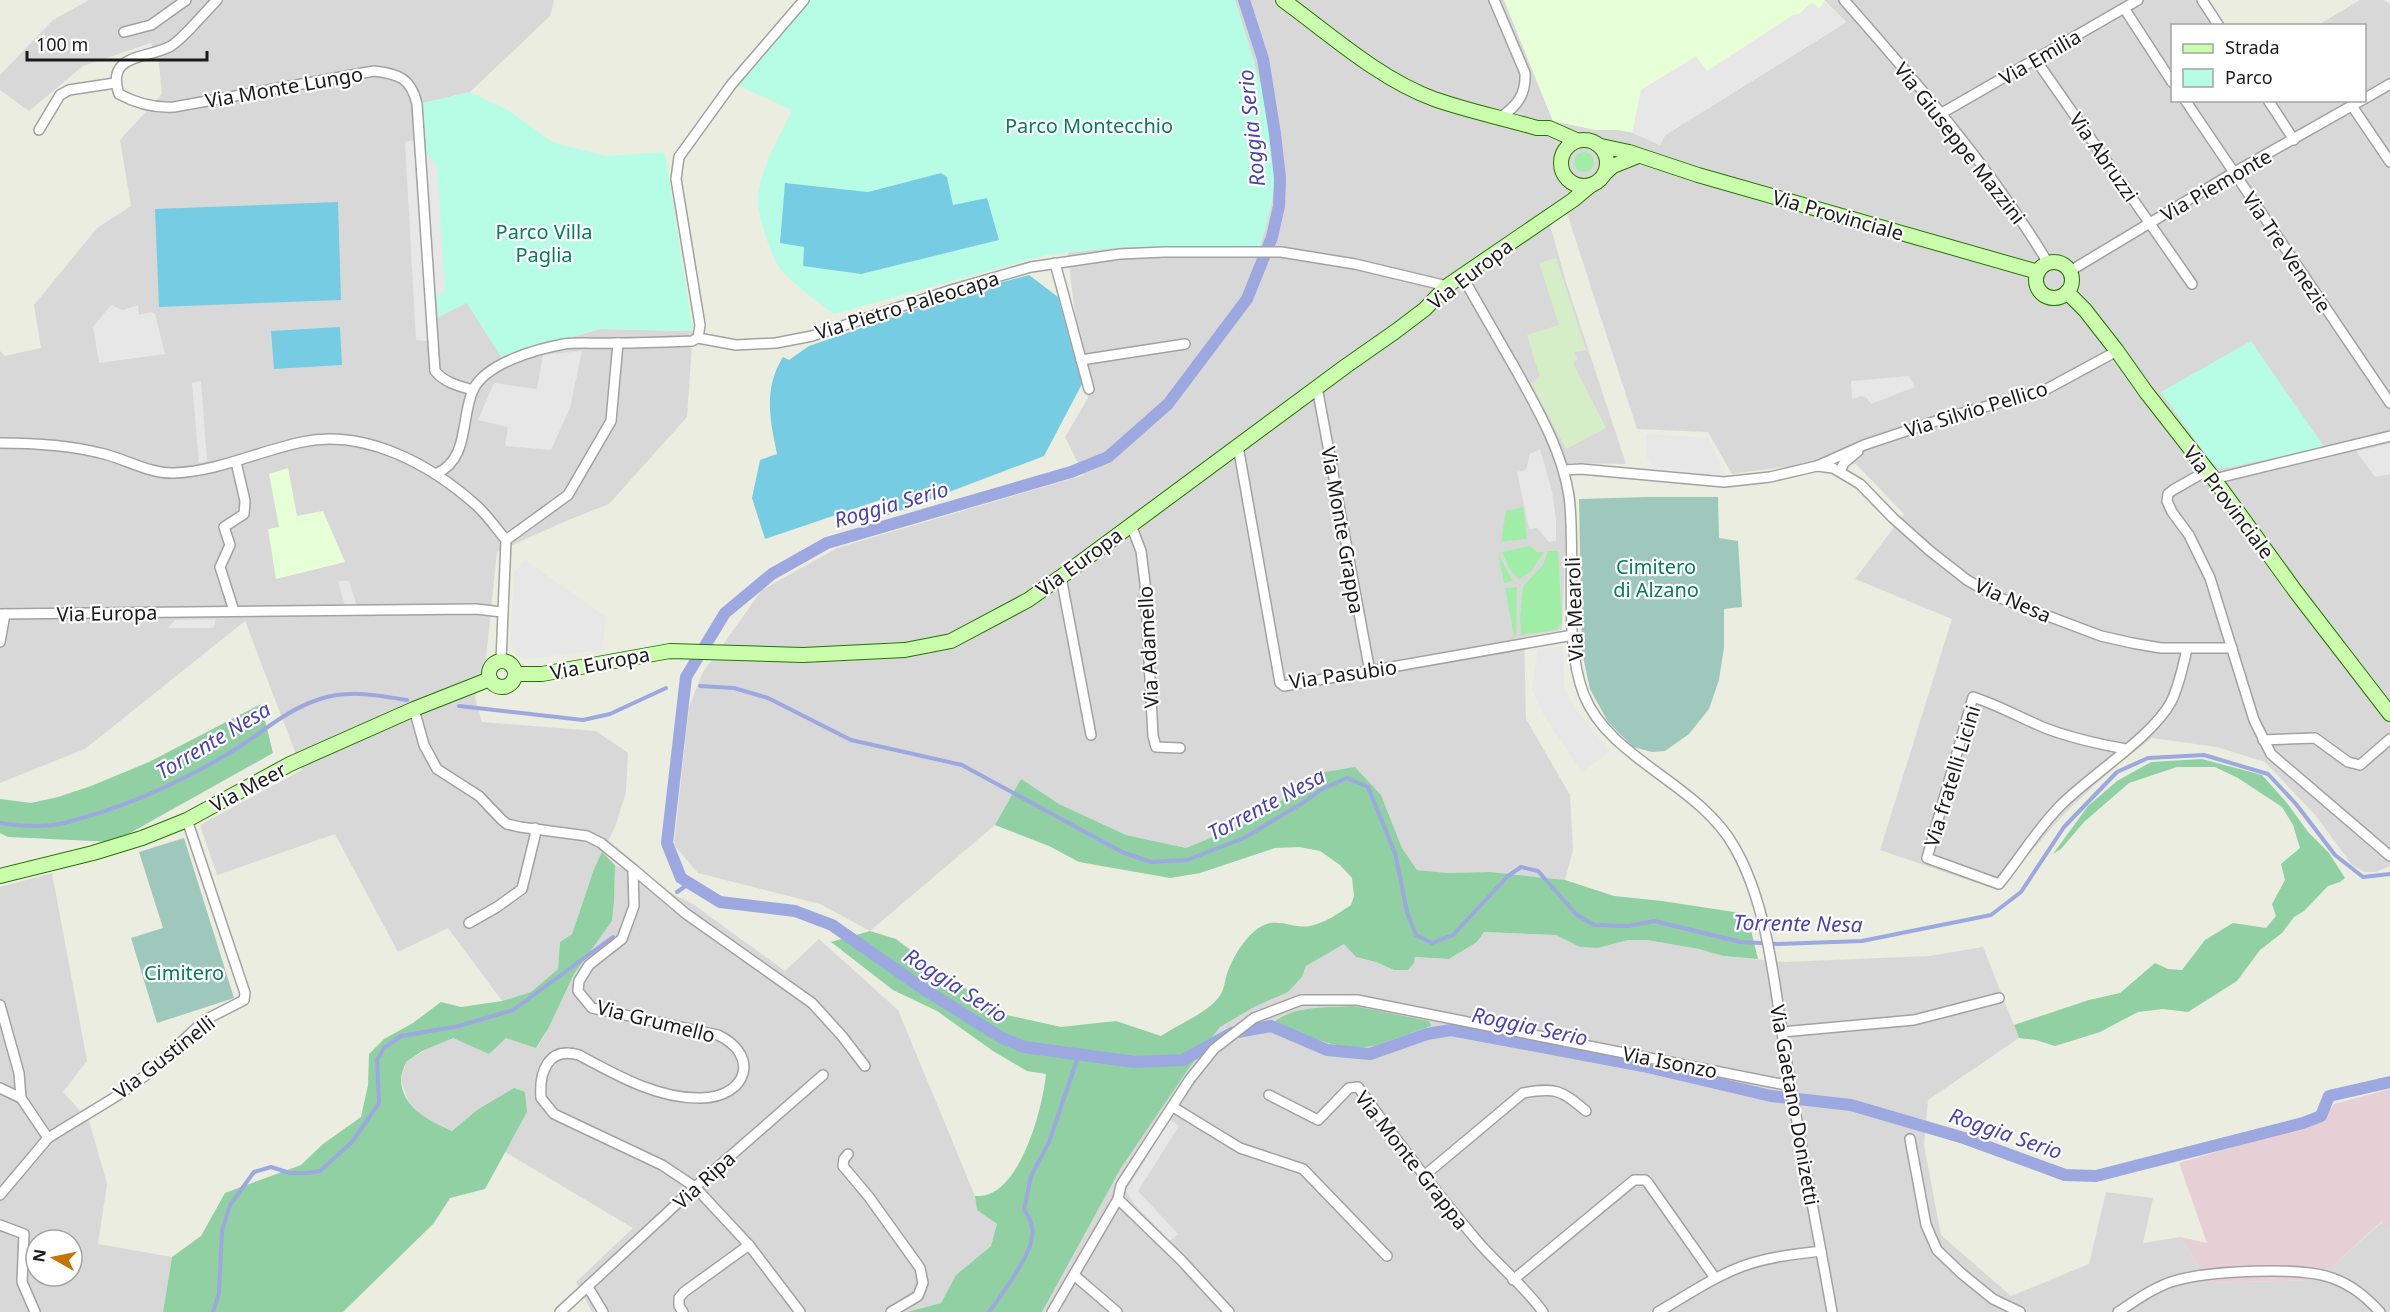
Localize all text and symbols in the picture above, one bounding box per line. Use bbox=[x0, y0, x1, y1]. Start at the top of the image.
street label: Via Emilia bbox=[1994, 23, 2086, 91]
scale bar bbox=[27, 24, 207, 62]
legend bbox=[2171, 24, 2366, 102]
text: 100 m bbox=[36, 32, 88, 56]
text: Strada bbox=[2225, 35, 2280, 59]
street label: Via Giuseppe Mazzini bbox=[1888, 56, 2032, 230]
street label: Via Monte Lungo bbox=[203, 60, 365, 114]
text: Parco bbox=[2225, 65, 2273, 89]
water label: Roggia Serio bbox=[1231, 68, 1271, 188]
street label: Via Abruzzi bbox=[2063, 107, 2145, 207]
park label: Parco Montecchio bbox=[1005, 112, 1173, 139]
street label: Via Piemonte bbox=[2156, 142, 2276, 228]
street label: Via Provinciale bbox=[1769, 183, 1907, 247]
street label: Via Tre Venezie bbox=[2237, 186, 2337, 318]
park label: Parco Villa Paglia bbox=[496, 218, 592, 268]
street label: Via Europa bbox=[1422, 232, 1518, 316]
street label: Via Pietro Paleocapa bbox=[812, 264, 1002, 346]
street label: Via Silvio Pellico bbox=[1901, 374, 2051, 444]
street label: Via Provinciale bbox=[2177, 440, 2281, 564]
street label: Via Monte Grappa bbox=[1315, 444, 1371, 616]
water label: Roggia Serio bbox=[831, 474, 951, 534]
street label: Via Europa bbox=[1030, 522, 1128, 602]
park label: Cimitero di Alzano bbox=[1613, 553, 1699, 603]
street label: Via Mearoli bbox=[1559, 556, 1589, 662]
street label: Via Nesa bbox=[1971, 571, 2055, 629]
street label: Via Adamello bbox=[1131, 585, 1165, 709]
street label: Via Europa bbox=[56, 599, 158, 627]
street label: Via Europa bbox=[548, 640, 652, 686]
street label: Via Pasubio bbox=[1287, 653, 1399, 695]
water label: Torrente Nesa bbox=[150, 695, 276, 785]
street label: Via fratelli Licini bbox=[1918, 702, 1986, 850]
street label: Via Meer bbox=[205, 756, 291, 818]
water label: Torrente Nesa bbox=[1202, 761, 1330, 847]
water label: Torrente Nesa bbox=[1733, 908, 1863, 938]
water label: Roggia Serio bbox=[899, 941, 1013, 1029]
park label: Cimitero bbox=[144, 959, 224, 986]
street label: Via Grumello bbox=[594, 993, 718, 1049]
water label: Roggia Serio bbox=[1470, 1000, 1590, 1052]
street label: Via Gaetano Donizetti bbox=[1764, 1003, 1826, 1207]
street label: Via Gustinelli bbox=[108, 1009, 220, 1105]
street label: Via Isonzo bbox=[1620, 1040, 1720, 1084]
street label: Via Monte Grappa bbox=[1349, 1085, 1475, 1235]
water label: Roggia Serio bbox=[1946, 1101, 2066, 1165]
street label: Via Ripa bbox=[667, 1145, 741, 1215]
north arrow bbox=[24, 1228, 84, 1288]
text: N bbox=[27, 1248, 51, 1264]

